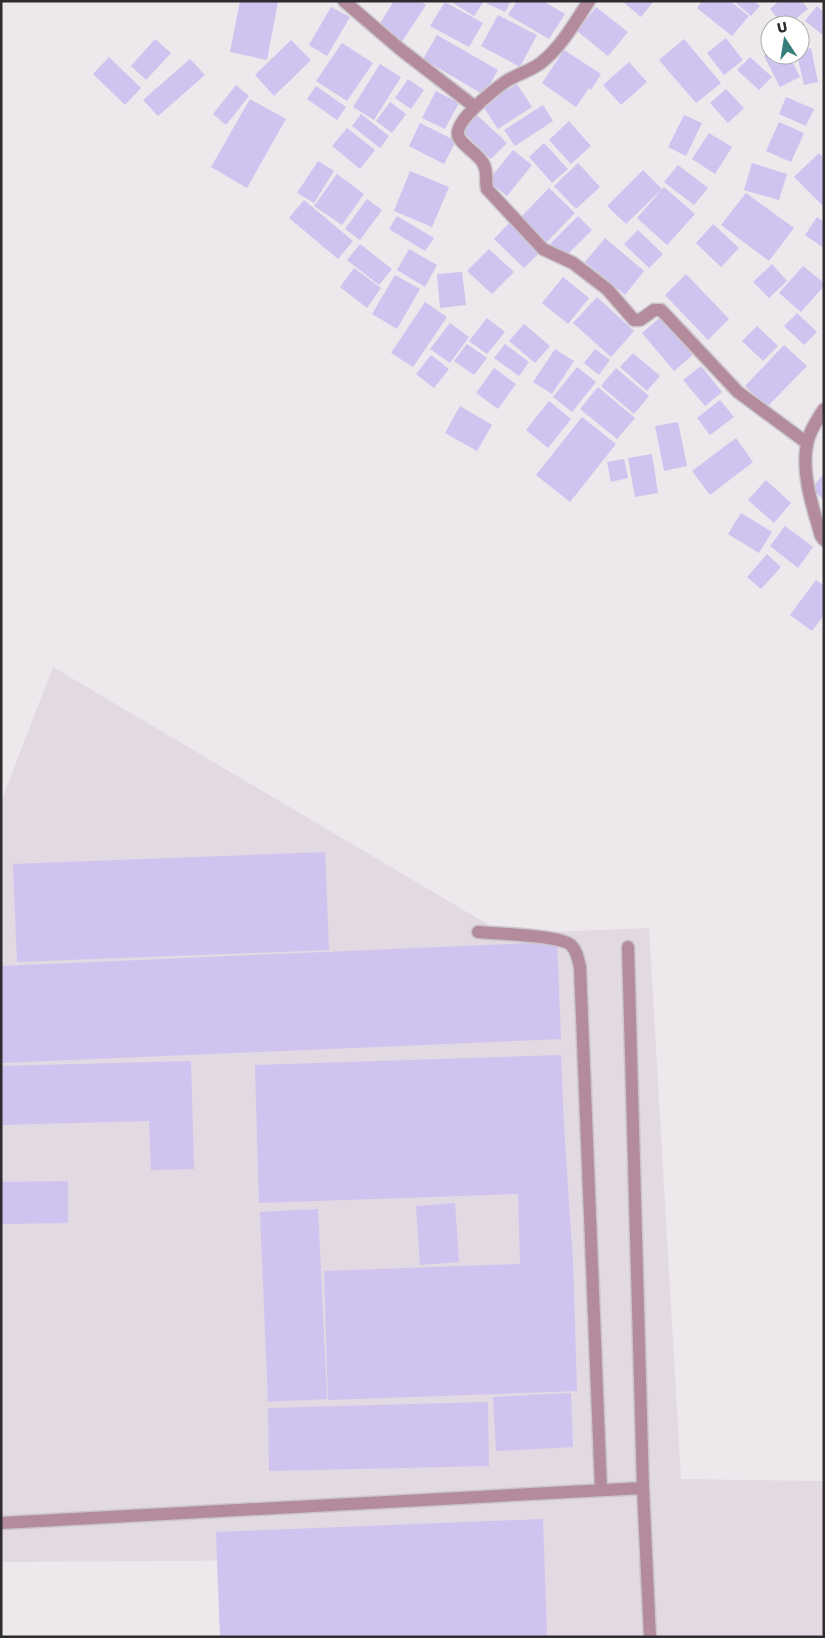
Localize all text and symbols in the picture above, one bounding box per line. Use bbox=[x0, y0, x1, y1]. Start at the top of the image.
north arrow bbox=[760, 15, 810, 65]
text: U bbox=[776, 18, 789, 37]

